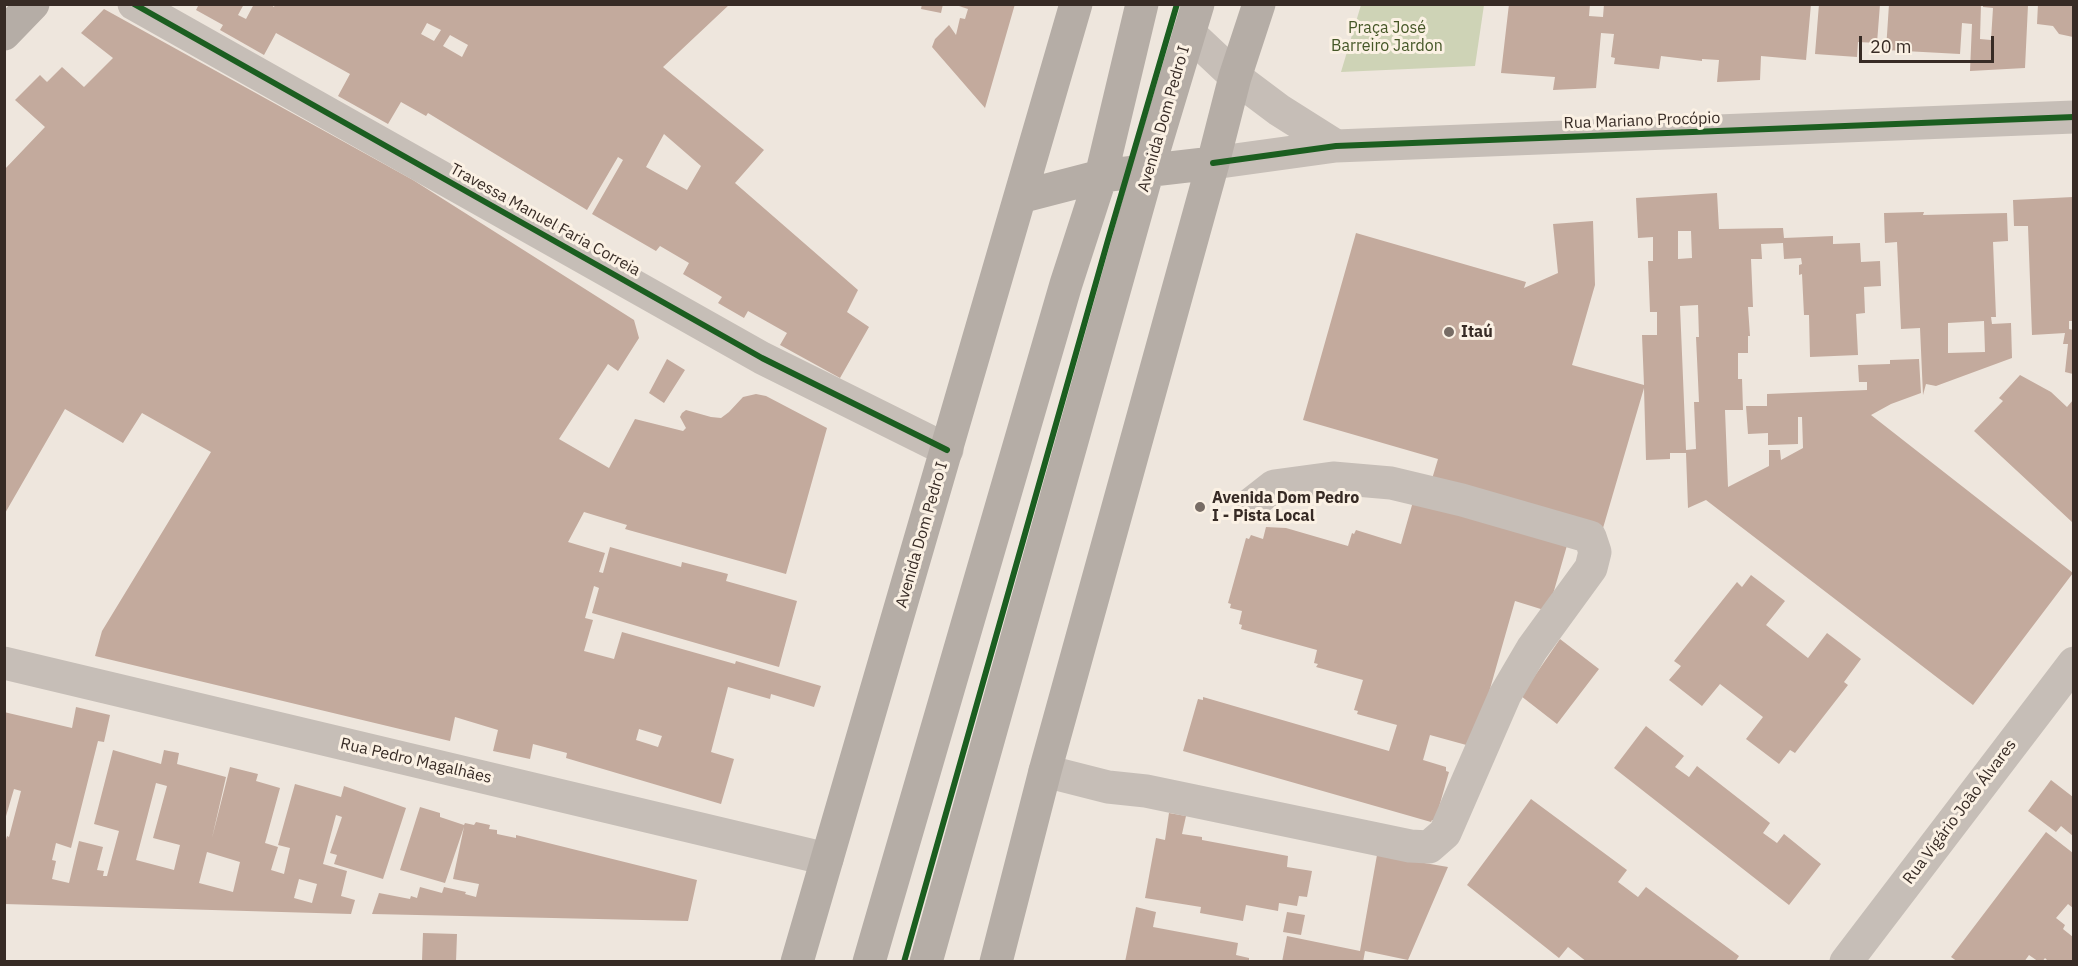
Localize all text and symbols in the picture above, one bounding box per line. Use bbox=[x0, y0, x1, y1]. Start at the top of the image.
park label: Praça José Barreiro Jardon bbox=[1331, 18, 1443, 56]
scale bar bbox=[1862, 24, 1997, 62]
text: 20 m bbox=[1870, 35, 1912, 58]
street label: Avenida Dom Pedro I bbox=[1134, 44, 1194, 194]
street label: Rua Mariano Procópio bbox=[1563, 109, 1721, 133]
street label: Travessa Manuel Faria Correia bbox=[447, 160, 643, 280]
place label: Itaú bbox=[1461, 322, 1493, 342]
marker: Itaú bbox=[1442, 325, 1456, 339]
street label: Avenida Dom Pedro I bbox=[892, 460, 952, 610]
place label: Avenida Dom Pedro I - Pista Local bbox=[1212, 488, 1359, 526]
marker: Avenida Dom Pedro I - Pista Local bbox=[1193, 500, 1207, 514]
street label: Rua Pedro Magalhães bbox=[338, 734, 494, 788]
street label: Rua Vigário João Álvares bbox=[1899, 736, 2021, 888]

